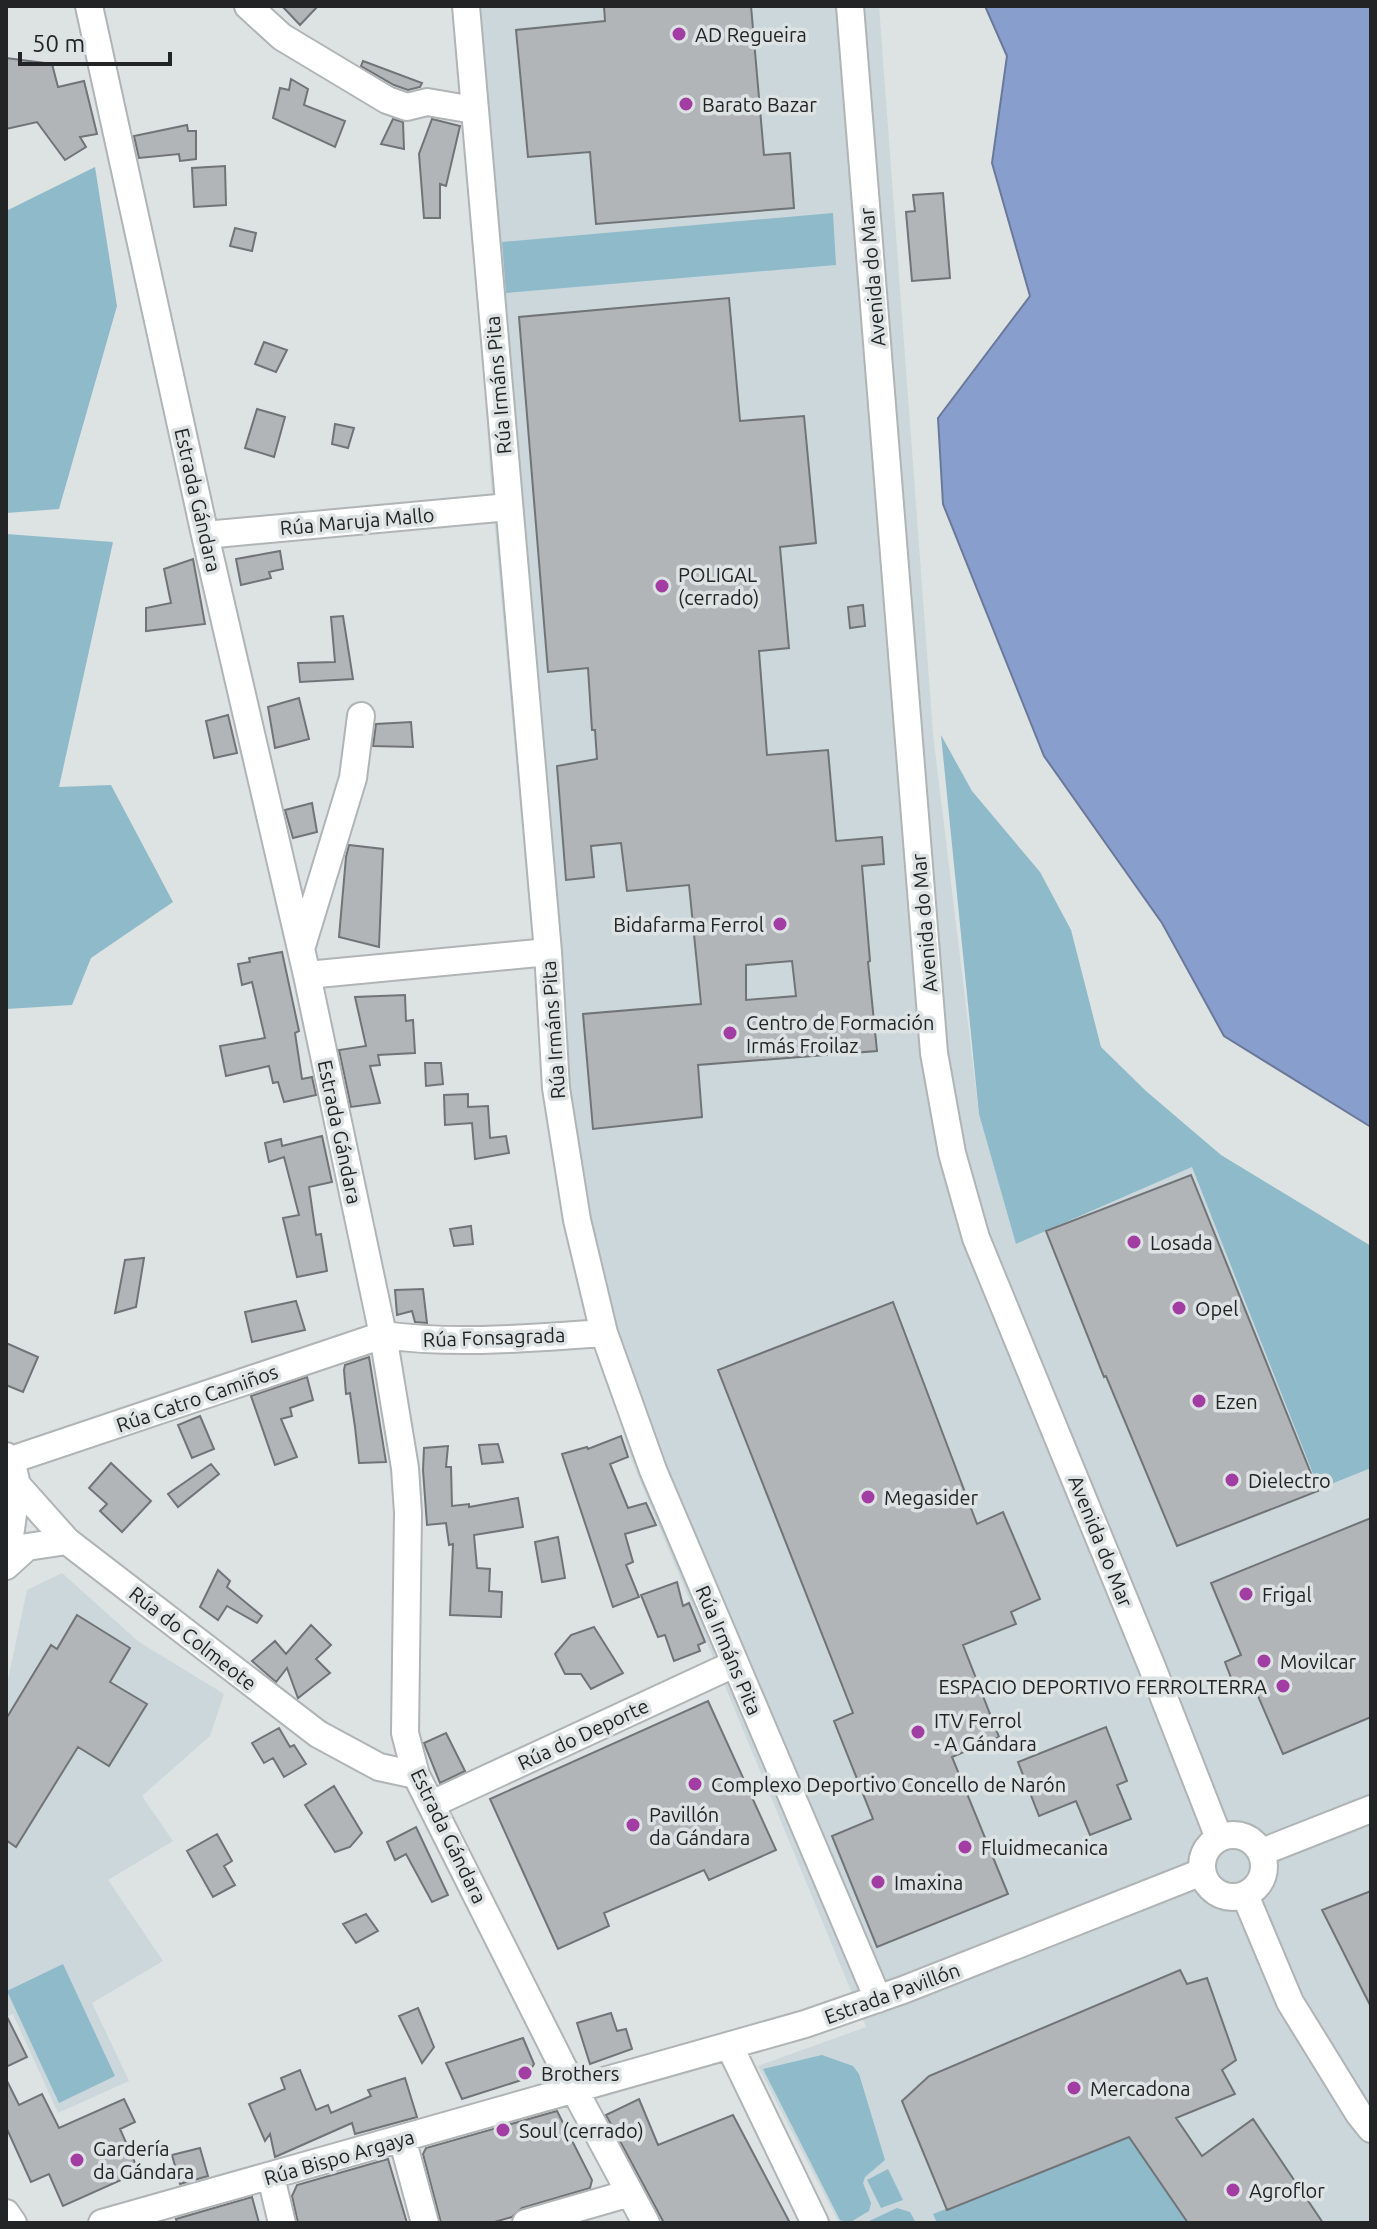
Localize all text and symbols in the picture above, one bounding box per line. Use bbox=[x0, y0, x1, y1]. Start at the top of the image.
scale bar bbox=[20, 16, 170, 66]
place label: AD Regueira bbox=[695, 23, 807, 46]
marker: AD Regueira bbox=[670, 25, 688, 43]
text: 50 m bbox=[32, 30, 85, 57]
place label: Barato Bazar bbox=[702, 93, 817, 116]
marker: Barato Bazar bbox=[677, 95, 695, 113]
street label: Avenida do Mar bbox=[854, 206, 890, 348]
street label: Rúa Irmáns Pita bbox=[481, 315, 515, 455]
street label: Estrada Gándara bbox=[170, 426, 226, 574]
street label: Rúa Maruja Mallo bbox=[279, 503, 435, 539]
place label: POLIGAL (cerrado) bbox=[678, 563, 759, 609]
marker: POLIGAL (cerrado) bbox=[653, 577, 671, 595]
street label: Avenida do Mar bbox=[906, 852, 942, 994]
place label: Bidafarma Ferrol bbox=[613, 913, 764, 936]
marker: Bidafarma Ferrol bbox=[771, 915, 789, 933]
street label: Rúa Irmáns Pita bbox=[537, 960, 569, 1100]
place label: Centro de Formación Irmás Froilaz bbox=[746, 1011, 934, 1057]
marker: Centro de Formación Irmás Froilaz bbox=[721, 1024, 739, 1042]
street label: Estrada Gándara bbox=[313, 1058, 367, 1206]
place label: Losada bbox=[1150, 1231, 1213, 1254]
marker: Losada bbox=[1125, 1233, 1143, 1251]
place label: Opel bbox=[1195, 1297, 1239, 1320]
marker: Opel bbox=[1170, 1299, 1188, 1317]
street label: Rúa Fonsagrada bbox=[422, 1323, 566, 1351]
street label: Rúa Catro Camiños bbox=[113, 1360, 281, 1436]
place label: Ezen bbox=[1215, 1390, 1258, 1413]
marker: Ezen bbox=[1190, 1392, 1208, 1410]
place label: Dielectro bbox=[1248, 1469, 1331, 1492]
marker: Dielectro bbox=[1223, 1471, 1241, 1489]
street label: Avenida do Mar bbox=[1064, 1472, 1138, 1610]
place label: Megasider bbox=[884, 1486, 978, 1509]
marker: Megasider bbox=[859, 1488, 877, 1506]
street label: Rúa do Colmeote bbox=[125, 1581, 261, 1695]
street label: Rúa Irmáns Pita bbox=[691, 1582, 767, 1718]
place label: Frigal bbox=[1262, 1583, 1312, 1606]
marker: Frigal bbox=[1237, 1585, 1255, 1603]
place label: Movilcar bbox=[1280, 1650, 1356, 1673]
marker: Movilcar bbox=[1255, 1652, 1273, 1670]
place label: ESPACIO DEPORTIVO FERROLTERRA bbox=[939, 1675, 1267, 1698]
marker: ESPACIO DEPORTIVO FERROLTERRA bbox=[1274, 1677, 1292, 1695]
street label: Rúa do Deporte bbox=[514, 1694, 652, 1774]
place label: ITV Ferrol - A Gándara bbox=[934, 1709, 1037, 1755]
marker: ITV Ferrol - A Gándara bbox=[909, 1723, 927, 1741]
street label: Estrada Gándara bbox=[406, 1765, 492, 1907]
place label: Complexo Deportivo Concello de Narón bbox=[711, 1773, 1066, 1796]
marker: Complexo Deportivo Concello de Narón bbox=[686, 1775, 704, 1793]
place label: Pavillón da Gándara bbox=[649, 1803, 750, 1849]
marker: Pavillón da Gándara bbox=[624, 1816, 642, 1834]
place label: Fluidmecanica bbox=[981, 1836, 1108, 1859]
marker: Fluidmecanica bbox=[956, 1838, 974, 1856]
place label: Imaxina bbox=[894, 1871, 963, 1894]
marker: Imaxina bbox=[869, 1873, 887, 1891]
street label: Estrada Pavillón bbox=[821, 1958, 963, 2028]
place label: Brothers bbox=[541, 2062, 620, 2085]
marker: Brothers bbox=[516, 2064, 534, 2082]
place label: Mercadona bbox=[1090, 2077, 1191, 2100]
marker: Mercadona bbox=[1065, 2079, 1083, 2097]
place label: Soul (cerrado) bbox=[519, 2119, 644, 2142]
marker: Soul (cerrado) bbox=[494, 2121, 512, 2139]
street label: Rúa Bispo Argaya bbox=[261, 2125, 417, 2189]
place label: Gardería da Gándara bbox=[93, 2137, 194, 2183]
marker: Gardería da Gándara bbox=[68, 2151, 86, 2169]
place label: Agroflor bbox=[1249, 2179, 1325, 2202]
marker: Agroflor bbox=[1224, 2181, 1242, 2199]

